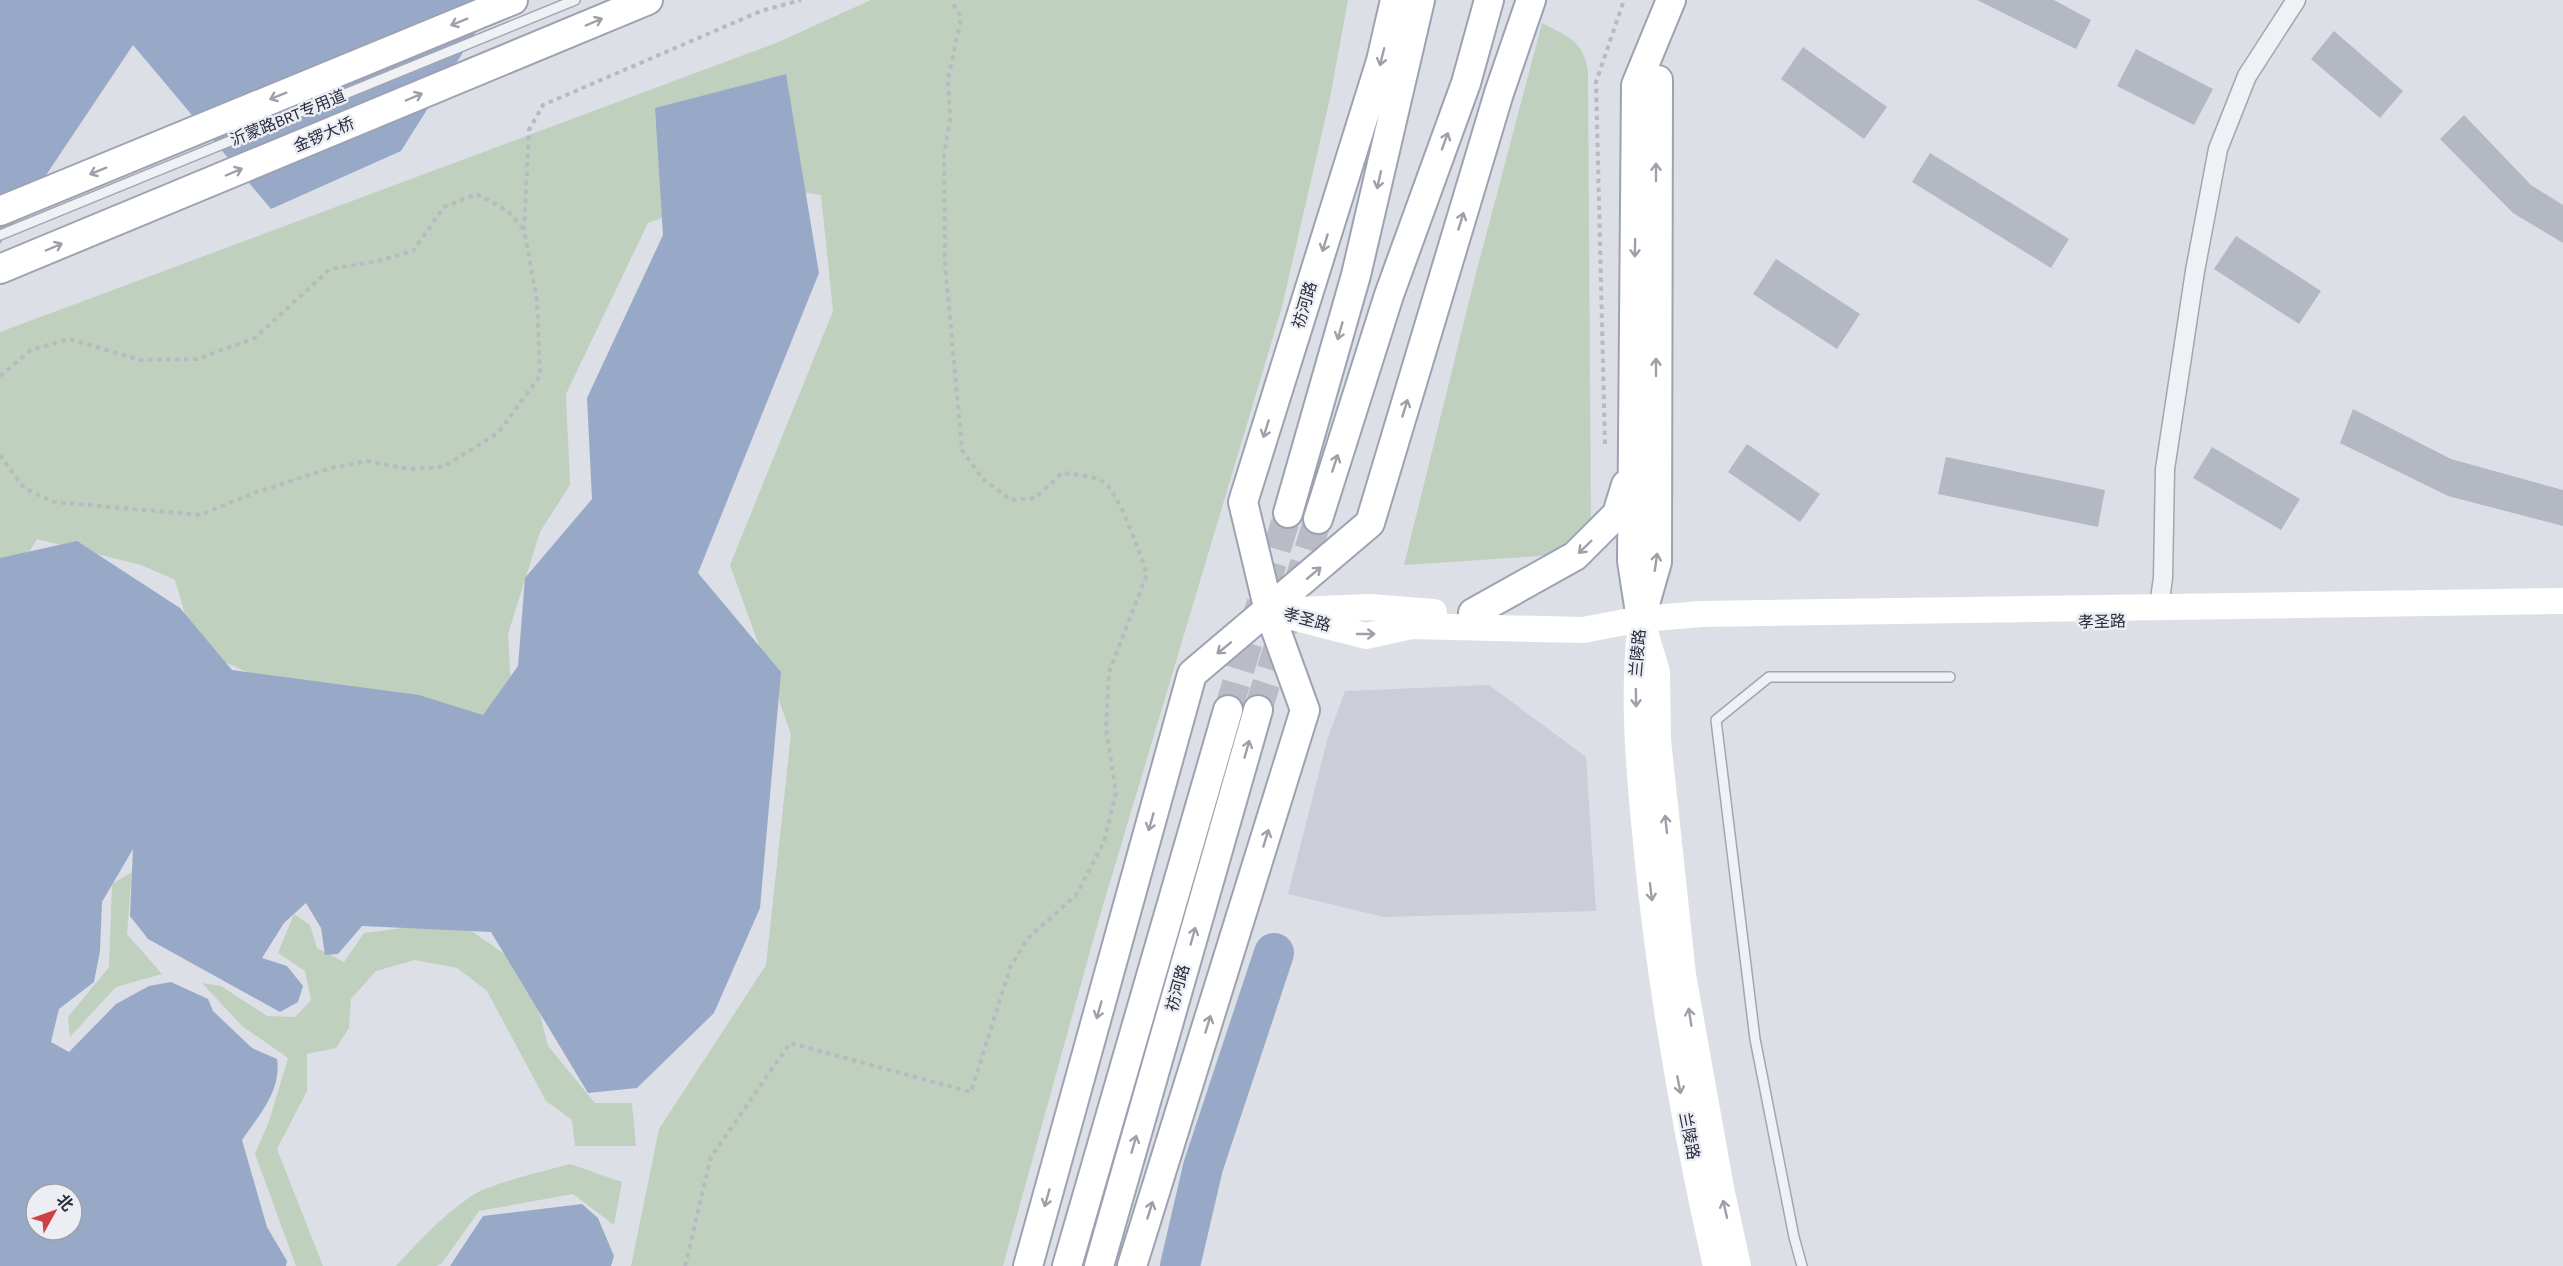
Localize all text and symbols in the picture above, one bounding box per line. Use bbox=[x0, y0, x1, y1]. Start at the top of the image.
one-way arrow bbox=[585, 16, 603, 27]
one-way arrow bbox=[450, 17, 468, 28]
one-way arrow bbox=[1375, 47, 1387, 66]
street label: 沂蒙路BRT专用道 bbox=[227, 85, 349, 151]
one-way arrow bbox=[270, 91, 288, 102]
one-way arrow bbox=[404, 91, 423, 102]
street label: 金锣大桥 bbox=[290, 112, 358, 158]
one-way arrow bbox=[1440, 132, 1451, 151]
one-way arrow bbox=[1650, 163, 1662, 183]
one-way arrow bbox=[89, 166, 108, 177]
one-way arrow bbox=[224, 166, 243, 177]
one-way arrow bbox=[1373, 170, 1384, 189]
one-way arrow bbox=[1456, 212, 1467, 231]
one-way arrow bbox=[1318, 233, 1329, 252]
one-way arrow bbox=[1629, 238, 1641, 258]
one-way arrow bbox=[44, 241, 63, 252]
street label: 祊河路 bbox=[1287, 279, 1323, 331]
one-way arrow bbox=[1334, 321, 1345, 340]
one-way arrow bbox=[1651, 358, 1662, 378]
one-way arrow bbox=[1400, 399, 1411, 418]
one-way arrow bbox=[1260, 419, 1271, 438]
one-way arrow bbox=[1330, 454, 1341, 473]
one-way arrow bbox=[1577, 540, 1592, 555]
one-way arrow bbox=[1650, 553, 1661, 572]
one-way arrow bbox=[1306, 566, 1322, 579]
street label: 孝圣路 bbox=[1281, 603, 1333, 637]
street label: 孝圣路 bbox=[2078, 611, 2126, 633]
one-way arrow bbox=[1356, 628, 1376, 640]
street label: 兰陵路 bbox=[1625, 628, 1651, 678]
one-way arrow bbox=[1216, 641, 1232, 654]
one-way arrow bbox=[1630, 687, 1641, 707]
one-way arrow bbox=[1242, 740, 1253, 759]
one-way arrow bbox=[1145, 812, 1156, 831]
one-way arrow bbox=[1660, 814, 1671, 834]
one-way arrow bbox=[1261, 829, 1272, 848]
one-way arrow bbox=[1646, 882, 1657, 901]
one-way arrow bbox=[1188, 927, 1199, 946]
street label: 祊河路 bbox=[1161, 962, 1195, 1014]
one-way arrow bbox=[1092, 1000, 1104, 1019]
one-way arrow bbox=[1684, 1008, 1695, 1028]
one-way arrow bbox=[1203, 1015, 1214, 1034]
one-way arrow bbox=[1674, 1075, 1685, 1094]
street label: 兰陵路 bbox=[1674, 1110, 1704, 1162]
one-way arrow bbox=[1129, 1135, 1140, 1154]
north arrow bbox=[24, 1182, 84, 1242]
one-way arrow bbox=[1040, 1188, 1052, 1207]
text: 北 bbox=[51, 1190, 78, 1216]
one-way arrow bbox=[1719, 1200, 1731, 1219]
one-way arrow bbox=[1145, 1201, 1156, 1220]

